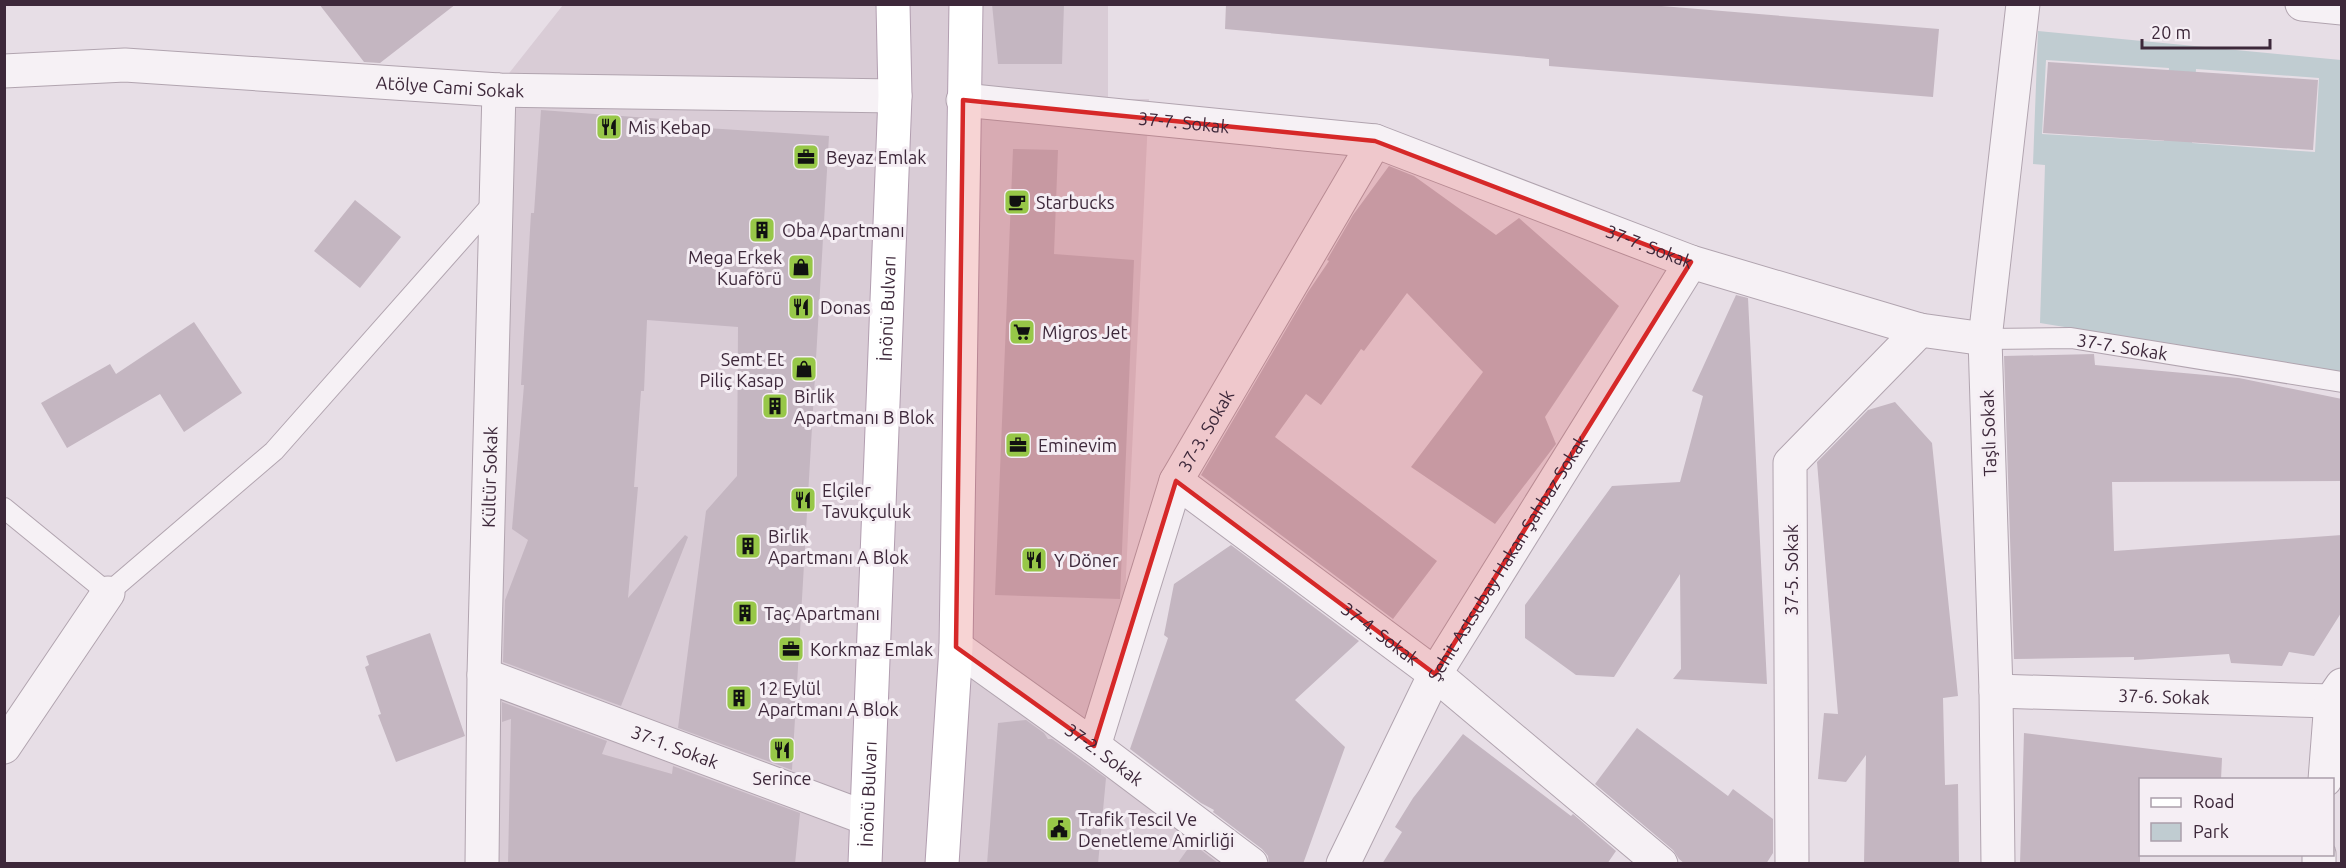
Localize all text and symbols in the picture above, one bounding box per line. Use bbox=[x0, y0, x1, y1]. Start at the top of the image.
scale bar bbox=[2142, 12, 2270, 50]
text: 20 m bbox=[2151, 22, 2191, 42]
street label: Atölye Cami Sokak bbox=[375, 72, 524, 100]
street label: 37-7. Sokak bbox=[1137, 107, 1230, 136]
restaurant icon: Mis Kebap bbox=[594, 112, 624, 142]
place label: Mis Kebap bbox=[628, 117, 711, 137]
office icon: Beyaz Emlak bbox=[791, 142, 821, 172]
place label: Beyaz Emlak bbox=[826, 147, 926, 167]
cafe icon: Starbucks bbox=[1002, 187, 1032, 217]
place label: Starbucks bbox=[1036, 192, 1115, 212]
building icon: Oba Apartmanı bbox=[747, 215, 777, 245]
place label: Oba Apartmanı bbox=[782, 220, 905, 240]
street label: 37-7. Sokak bbox=[1603, 220, 1696, 272]
place label: Mega Erkek Kuaförü bbox=[688, 247, 782, 288]
shop icon: Mega Erkek Kuaförü bbox=[786, 252, 816, 282]
street label: İnönü Bulvarı bbox=[875, 255, 899, 362]
restaurant icon: Donas bbox=[786, 292, 816, 322]
place label: Donas bbox=[820, 297, 871, 317]
supermarket icon: Migros Jet bbox=[1007, 317, 1037, 347]
place label: Migros Jet bbox=[1042, 322, 1128, 342]
street label: 37-7. Sokak bbox=[2075, 329, 2169, 364]
place label: Semt Et Piliç Kasap bbox=[699, 349, 784, 390]
shop icon: Semt Et Piliç Kasap bbox=[789, 354, 819, 384]
place label: Birlik Apartmanı B Blok bbox=[794, 386, 934, 427]
street label: 37-3. Sokak bbox=[1174, 386, 1237, 475]
street label: Taşlı Sokak bbox=[1976, 389, 2000, 477]
building icon: Birlik Apartmanı B Blok bbox=[760, 391, 790, 421]
street label: Kültür Sokak bbox=[478, 426, 500, 528]
office icon: Eminevim bbox=[1003, 430, 1033, 460]
street label: Şehit Astsubay Hakan Şahbaz Sokak bbox=[1423, 431, 1591, 684]
place label: Eminevim bbox=[1038, 435, 1117, 455]
place label: Elçiler Tavukçuluk bbox=[822, 480, 911, 521]
restaurant icon: Elçiler Tavukçuluk bbox=[788, 485, 818, 515]
street label: 37-5. Sokak bbox=[1781, 524, 1801, 616]
place label: Birlik Apartmanı A Blok bbox=[768, 526, 909, 567]
building icon: Birlik Apartmanı A Blok bbox=[733, 531, 763, 561]
restaurant icon: Y Döner bbox=[1019, 545, 1049, 575]
place label: Y Döner bbox=[1054, 550, 1119, 570]
building icon: Taç Apartmanı bbox=[730, 598, 760, 628]
street label: 37-4. Sokak bbox=[1338, 598, 1423, 669]
place label: Taç Apartmanı bbox=[764, 603, 880, 623]
office icon: Korkmaz Emlak bbox=[776, 634, 806, 664]
place label: Korkmaz Emlak bbox=[810, 639, 933, 659]
place label: 12 Eylül Apartmanı A Blok bbox=[758, 678, 899, 719]
building icon: 12 Eylül Apartmanı A Blok bbox=[724, 683, 754, 713]
street label: 37-6. Sokak bbox=[2118, 685, 2210, 707]
street label: 37-2. Sokak bbox=[1062, 719, 1147, 789]
street label: 37-1. Sokak bbox=[629, 721, 721, 772]
restaurant icon: Serince bbox=[767, 735, 797, 765]
street label: İnönü Bulvarı bbox=[856, 741, 880, 847]
place label: Serince bbox=[752, 768, 812, 788]
legend bbox=[2139, 778, 2334, 856]
text: Road bbox=[2193, 791, 2235, 811]
place label: Trafik Tescil Ve Denetleme Amirliği bbox=[1078, 809, 1234, 850]
public building icon: Trafik Tescil Ve Denetleme Amirliği bbox=[1044, 814, 1074, 844]
text: Park bbox=[2193, 821, 2229, 841]

